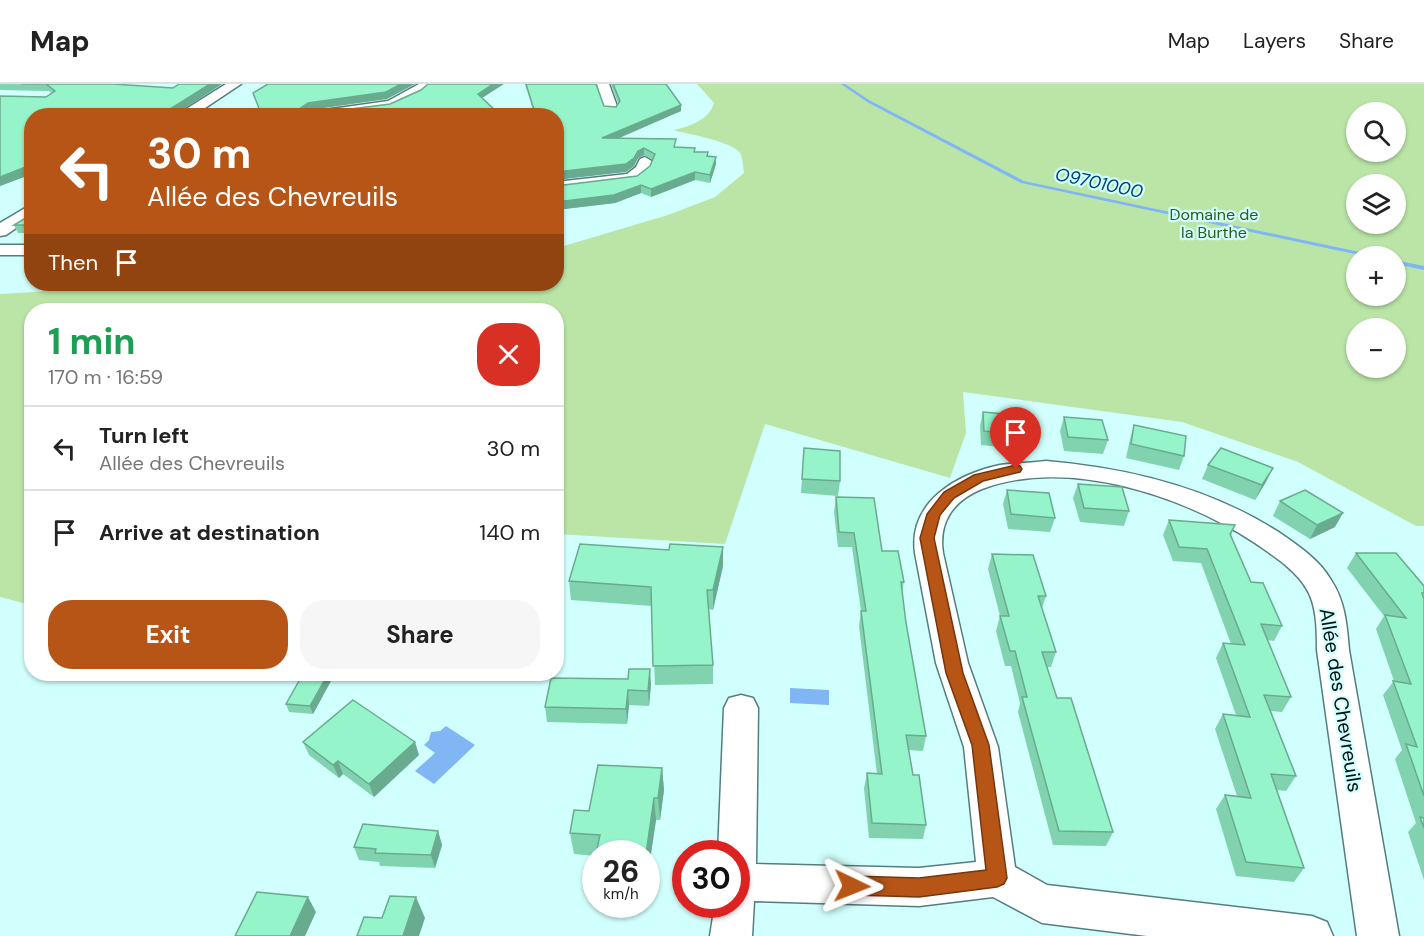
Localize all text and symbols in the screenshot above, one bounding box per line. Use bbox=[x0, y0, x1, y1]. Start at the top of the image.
text: Map bbox=[30, 23, 90, 60]
text: Map bbox=[1168, 27, 1210, 55]
text: Layers bbox=[1243, 27, 1306, 55]
text: Share bbox=[1339, 27, 1394, 55]
map controls bbox=[1346, 102, 1406, 378]
button: search bbox=[1346, 102, 1406, 162]
text: 30 m bbox=[147, 126, 251, 181]
icon: left bbox=[48, 132, 126, 210]
water label: O9701000 bbox=[1053, 162, 1145, 204]
button: layers bbox=[1346, 174, 1406, 234]
text: Allée des Chevreuils bbox=[147, 179, 398, 214]
park label: Domaine de la Burthe bbox=[1170, 204, 1258, 243]
icon: arrive bbox=[110, 246, 143, 279]
button: + bbox=[1346, 246, 1406, 306]
text: Then bbox=[48, 248, 98, 277]
text: 1 min bbox=[48, 318, 136, 365]
button: − bbox=[1346, 318, 1406, 378]
button: close bbox=[477, 323, 540, 386]
text: 170 m · 16:59 bbox=[48, 364, 163, 390]
pin bbox=[990, 407, 1041, 469]
icon: arrive bbox=[999, 416, 1032, 449]
text: Turn left bbox=[99, 421, 189, 450]
icon: left bbox=[48, 432, 81, 465]
text: 30 m bbox=[486, 434, 540, 463]
text: Allée des Chevreuils bbox=[99, 450, 285, 476]
icon: arrive bbox=[48, 516, 81, 549]
text: Arrive at destination bbox=[99, 518, 320, 547]
text: 140 m bbox=[479, 518, 540, 547]
button: Exit bbox=[48, 600, 288, 669]
button: Share bbox=[300, 600, 540, 669]
street label: Allée des Chevreuils bbox=[1314, 606, 1368, 794]
speed limit sign: 30 bbox=[672, 840, 750, 918]
text: 26 bbox=[603, 852, 639, 891]
position arrow bbox=[820, 854, 884, 918]
text: km/h bbox=[603, 884, 639, 904]

